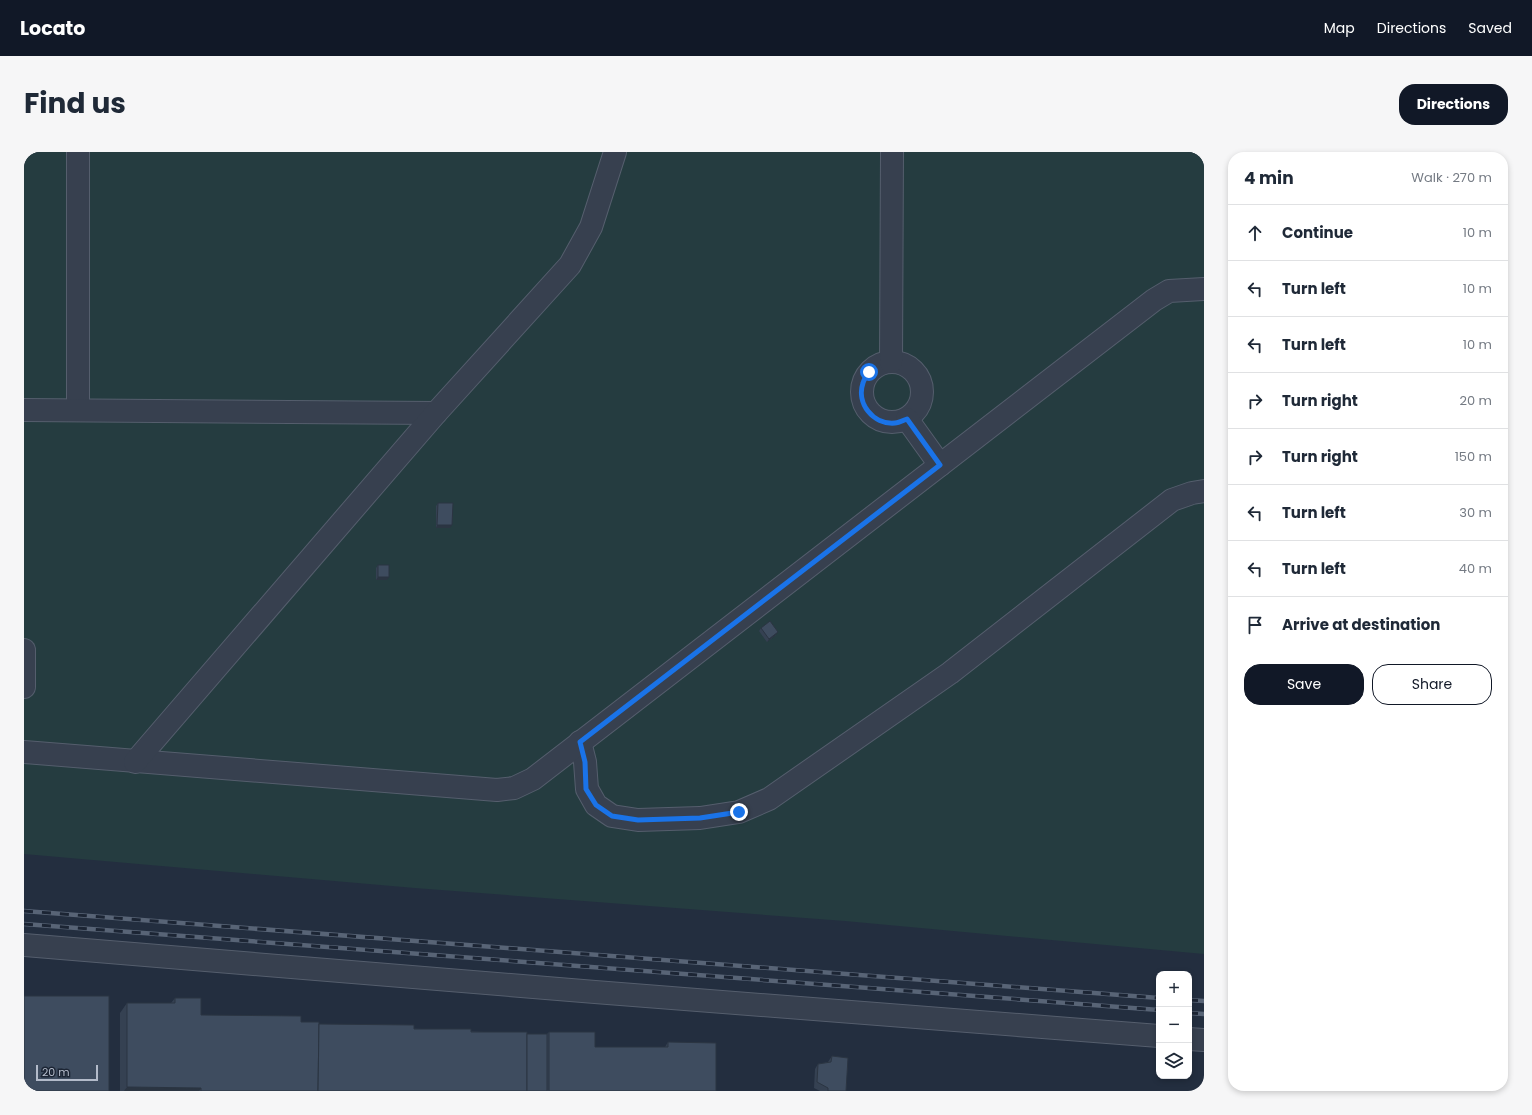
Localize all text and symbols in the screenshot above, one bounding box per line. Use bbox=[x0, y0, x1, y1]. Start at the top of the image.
text: Locato bbox=[20, 15, 85, 42]
text: Map bbox=[1324, 18, 1355, 38]
text: Directions bbox=[1377, 18, 1446, 38]
text: Saved bbox=[1468, 18, 1512, 38]
text: Find us bbox=[24, 84, 126, 123]
button: Directions bbox=[1399, 84, 1508, 125]
text: 4 min bbox=[1244, 166, 1294, 190]
text: Walk · 270 m bbox=[1411, 168, 1492, 187]
icon: ahead bbox=[1244, 222, 1266, 244]
text: Continue bbox=[1282, 222, 1353, 243]
text: 10 m bbox=[1463, 223, 1492, 242]
icon: left bbox=[1244, 278, 1266, 300]
text: Turn left bbox=[1282, 278, 1346, 299]
text: 10 m bbox=[1463, 279, 1492, 298]
icon: left bbox=[1244, 334, 1266, 356]
text: Turn left bbox=[1282, 334, 1346, 355]
text: 10 m bbox=[1463, 335, 1492, 354]
route start bbox=[860, 363, 878, 381]
icon: right bbox=[1244, 390, 1266, 412]
text: Turn right bbox=[1282, 390, 1358, 411]
text: 20 m bbox=[1459, 391, 1492, 410]
icon: right bbox=[1244, 446, 1266, 468]
text: Turn right bbox=[1282, 446, 1358, 467]
text: 150 m bbox=[1455, 447, 1492, 466]
icon: left bbox=[1244, 502, 1266, 524]
text: Turn left bbox=[1282, 502, 1346, 523]
text: 30 m bbox=[1459, 503, 1492, 522]
icon: left bbox=[1244, 558, 1266, 580]
text: Turn left bbox=[1282, 558, 1346, 579]
text: 40 m bbox=[1459, 559, 1492, 578]
icon: arrive bbox=[1244, 614, 1266, 636]
text: Arrive at destination bbox=[1282, 614, 1440, 635]
button: Save bbox=[1244, 664, 1364, 705]
button: Share bbox=[1372, 664, 1492, 705]
route end bbox=[730, 803, 748, 821]
map controls bbox=[1156, 971, 1192, 1079]
button: + bbox=[1156, 971, 1192, 1007]
button: − bbox=[1156, 1007, 1192, 1043]
button: layers bbox=[1156, 1043, 1192, 1079]
scale bar bbox=[36, 1063, 98, 1082]
text: 20 m bbox=[42, 1064, 70, 1080]

